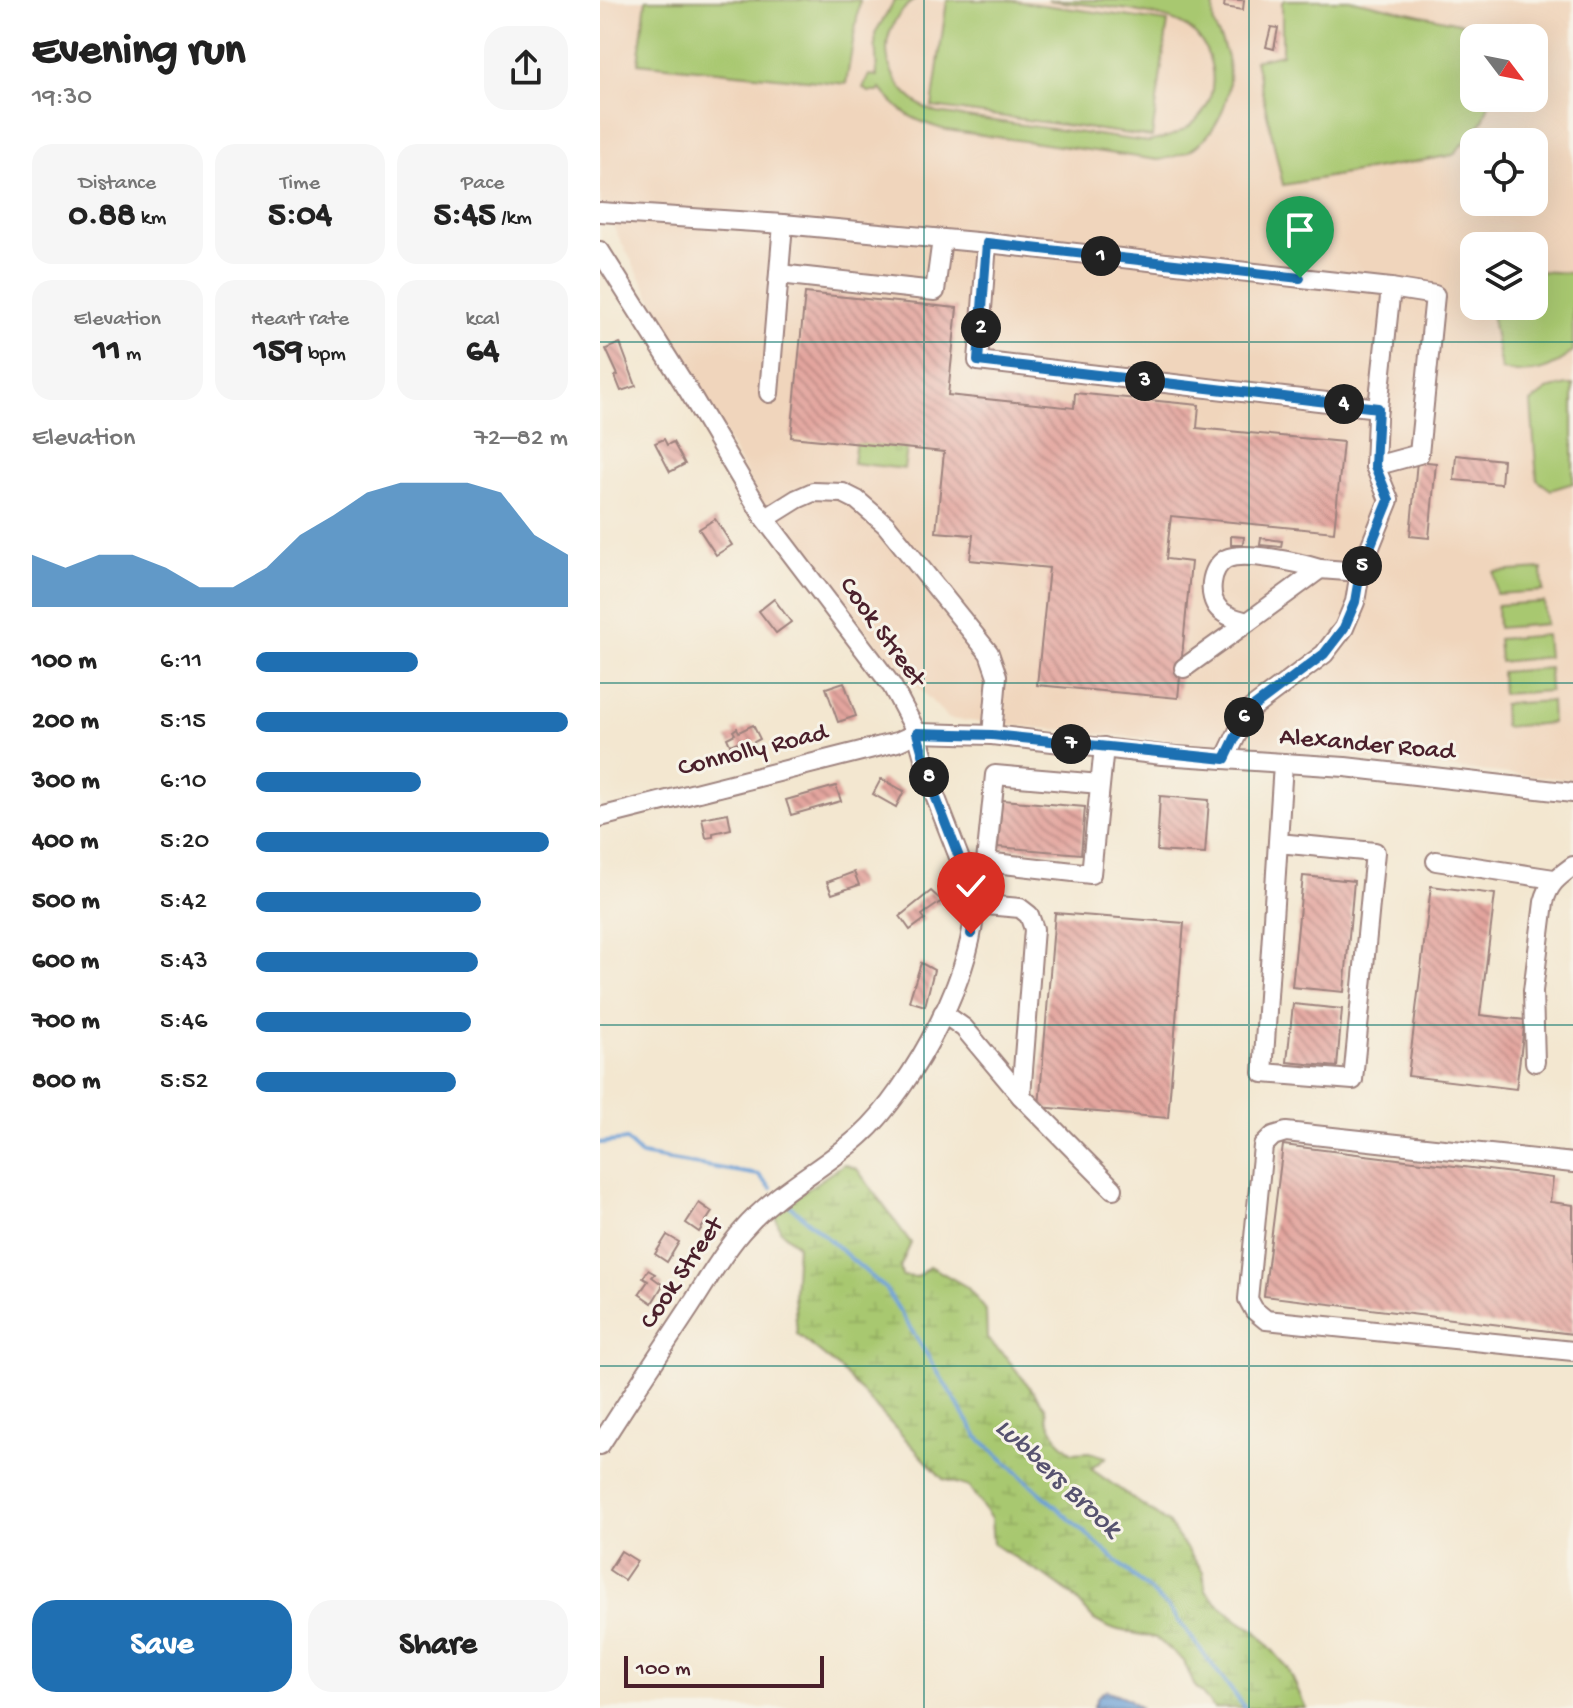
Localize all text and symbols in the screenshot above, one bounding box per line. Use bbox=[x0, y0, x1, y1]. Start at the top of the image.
north arrow bbox=[1460, 24, 1548, 112]
map controls bbox=[1460, 24, 1548, 320]
button: share bbox=[484, 26, 568, 110]
text: Evening run bbox=[32, 27, 245, 79]
text: 19:30 bbox=[32, 83, 92, 114]
button: locate bbox=[1460, 128, 1548, 216]
text: Distance bbox=[78, 171, 156, 197]
text: Time bbox=[280, 171, 320, 197]
text: Pace bbox=[461, 171, 504, 197]
pin bbox=[1266, 196, 1334, 278]
text: 0.88 bbox=[68, 197, 136, 237]
text: 5:04 bbox=[268, 197, 332, 237]
text: 5:45 bbox=[433, 197, 496, 237]
text: km bbox=[136, 206, 166, 232]
text: /km bbox=[496, 206, 532, 232]
icon: arrive bbox=[1278, 208, 1322, 252]
button: layers bbox=[1460, 232, 1548, 320]
pin: 1 bbox=[1081, 236, 1121, 276]
text: 1 bbox=[1097, 243, 1105, 269]
text: Elevation bbox=[74, 307, 161, 333]
text: Heart rate bbox=[251, 307, 349, 333]
text: kcal bbox=[465, 307, 500, 333]
pin: 2 bbox=[961, 308, 1001, 348]
text: 2 bbox=[976, 315, 986, 341]
text: 11 bbox=[93, 333, 121, 373]
text: 159 bbox=[254, 333, 303, 373]
text: 64 bbox=[466, 333, 499, 373]
text: m bbox=[121, 342, 141, 368]
text: bpm bbox=[303, 342, 346, 368]
pin: 3 bbox=[1125, 361, 1165, 401]
text: 3 bbox=[1139, 368, 1151, 394]
pin: 4 bbox=[1324, 384, 1364, 424]
text: 4 bbox=[1339, 391, 1349, 417]
text: Elevation bbox=[32, 424, 135, 455]
text: 72–82 m bbox=[474, 424, 568, 455]
pin: 5 bbox=[1342, 546, 1382, 586]
text: 5 bbox=[1356, 553, 1368, 579]
street label: Cook Street bbox=[831, 572, 933, 696]
text: 100 m bbox=[32, 647, 97, 678]
text: 6:11 bbox=[160, 647, 202, 678]
pin: 6 bbox=[1224, 697, 1264, 737]
text: 6 bbox=[1238, 704, 1250, 730]
text: 200 m bbox=[32, 707, 99, 738]
text: 5:15 bbox=[160, 707, 206, 738]
street label: Connolly Road bbox=[675, 718, 833, 786]
street label: Alexander Road bbox=[1278, 723, 1458, 769]
pin: 7 bbox=[1051, 724, 1091, 764]
text: 7 bbox=[1065, 731, 1077, 757]
pin: 8 bbox=[909, 757, 949, 797]
text: 8 bbox=[923, 764, 935, 790]
text: 300 m bbox=[32, 767, 100, 798]
text: 6:10 bbox=[160, 767, 207, 798]
text: 400 m bbox=[32, 827, 98, 858]
text: 5:20 bbox=[160, 827, 209, 858]
pin bbox=[937, 852, 1005, 934]
icon: check bbox=[949, 864, 993, 908]
text: 500 m bbox=[32, 887, 100, 918]
text: 5:42 bbox=[160, 887, 207, 918]
text: 600 m bbox=[32, 947, 99, 978]
text: 5:43 bbox=[160, 947, 208, 978]
text: 700 m bbox=[32, 1007, 100, 1038]
text: 5:46 bbox=[160, 1007, 207, 1038]
text: 800 m bbox=[32, 1067, 100, 1098]
text: 5:52 bbox=[160, 1067, 208, 1098]
street label: Cook Street bbox=[634, 1210, 733, 1336]
water label: Lubbers Brook bbox=[987, 1412, 1129, 1547]
button: Save bbox=[32, 1600, 292, 1692]
button: Share bbox=[308, 1600, 568, 1692]
scale bar bbox=[624, 1652, 824, 1688]
text: 100 m bbox=[636, 1657, 691, 1683]

